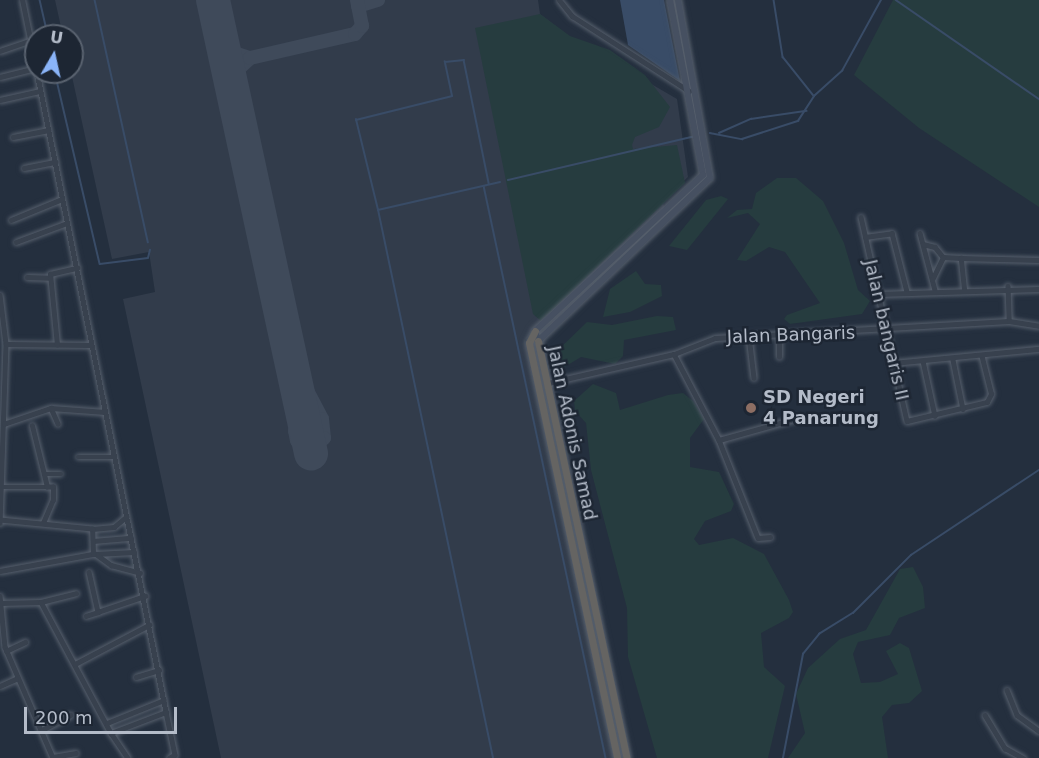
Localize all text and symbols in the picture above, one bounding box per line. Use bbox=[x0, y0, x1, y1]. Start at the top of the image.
north arrow bbox=[24, 24, 84, 84]
text: U bbox=[49, 27, 64, 48]
street label: Jalan bangaris II bbox=[859, 257, 913, 403]
street label: Jalan Bangaris bbox=[726, 322, 856, 348]
street label: Jalan Adonis Samad bbox=[543, 344, 601, 522]
place label: SD Negeri 4 Panarung bbox=[763, 387, 879, 430]
marker: SD Negeri 4 Panarung bbox=[744, 401, 758, 415]
scale bar bbox=[27, 695, 180, 733]
text: 200 m bbox=[35, 707, 93, 728]

